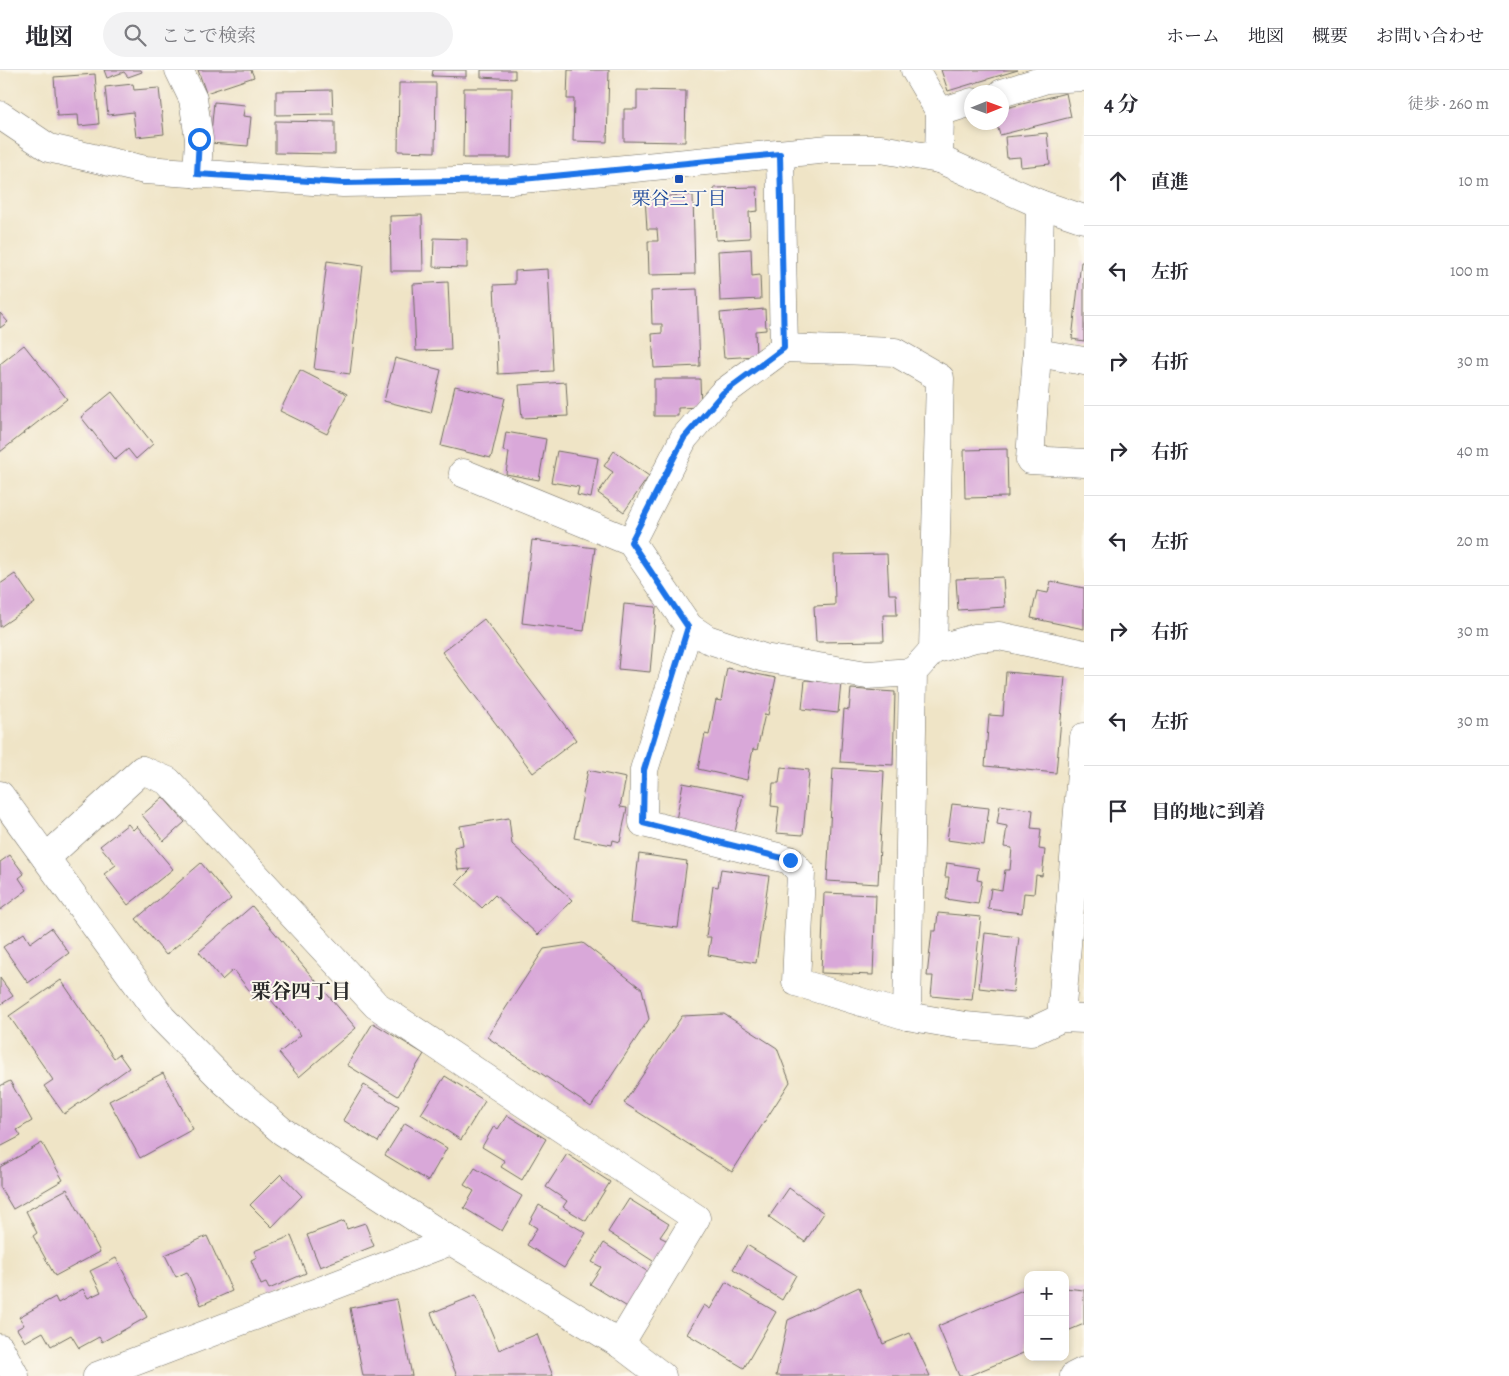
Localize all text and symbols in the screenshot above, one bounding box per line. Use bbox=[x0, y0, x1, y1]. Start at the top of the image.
search box bbox=[103, 12, 453, 57]
text: 地図 bbox=[25, 21, 73, 53]
icon: search bbox=[121, 21, 149, 49]
text: ここで検索 bbox=[161, 23, 256, 49]
text: ホーム bbox=[1166, 24, 1220, 48]
text: 地図 bbox=[1248, 24, 1284, 48]
text: 概要 bbox=[1312, 24, 1348, 48]
text: お問い合わせ bbox=[1376, 24, 1484, 48]
north arrow bbox=[964, 85, 1009, 130]
text: 4 分 bbox=[1104, 90, 1139, 118]
text: 徒歩 · 260 m bbox=[1407, 93, 1489, 115]
route start bbox=[188, 128, 211, 151]
icon: ahead bbox=[1104, 167, 1132, 195]
text: 直進 bbox=[1151, 169, 1189, 195]
text: 10 m bbox=[1459, 170, 1489, 192]
marker: 栗谷三丁目 bbox=[673, 173, 685, 185]
place label: 栗谷三丁目 bbox=[631, 186, 727, 212]
icon: left bbox=[1104, 257, 1132, 285]
text: 左折 bbox=[1151, 259, 1189, 285]
text: 100 m bbox=[1450, 260, 1489, 282]
icon: right bbox=[1104, 347, 1132, 375]
text: 右折 bbox=[1151, 349, 1189, 375]
text: 30 m bbox=[1457, 350, 1489, 372]
icon: right bbox=[1104, 437, 1132, 465]
text: 右折 bbox=[1151, 439, 1189, 465]
text: 40 m bbox=[1457, 440, 1489, 462]
icon: left bbox=[1104, 527, 1132, 555]
text: 左折 bbox=[1151, 529, 1189, 555]
text: 20 m bbox=[1456, 530, 1489, 552]
icon: right bbox=[1104, 617, 1132, 645]
text: 右折 bbox=[1151, 619, 1189, 645]
text: 30 m bbox=[1457, 620, 1489, 642]
icon: left bbox=[1104, 707, 1132, 735]
text: 左折 bbox=[1151, 709, 1189, 735]
text: 30 m bbox=[1457, 710, 1489, 732]
icon: arrive bbox=[1104, 797, 1132, 825]
text: 目的地に到着 bbox=[1151, 799, 1265, 825]
route end bbox=[779, 849, 802, 872]
district label: 栗谷四丁目 bbox=[251, 978, 351, 1005]
map controls bbox=[1024, 1271, 1069, 1361]
button: + bbox=[1024, 1271, 1069, 1316]
button: − bbox=[1024, 1316, 1069, 1361]

